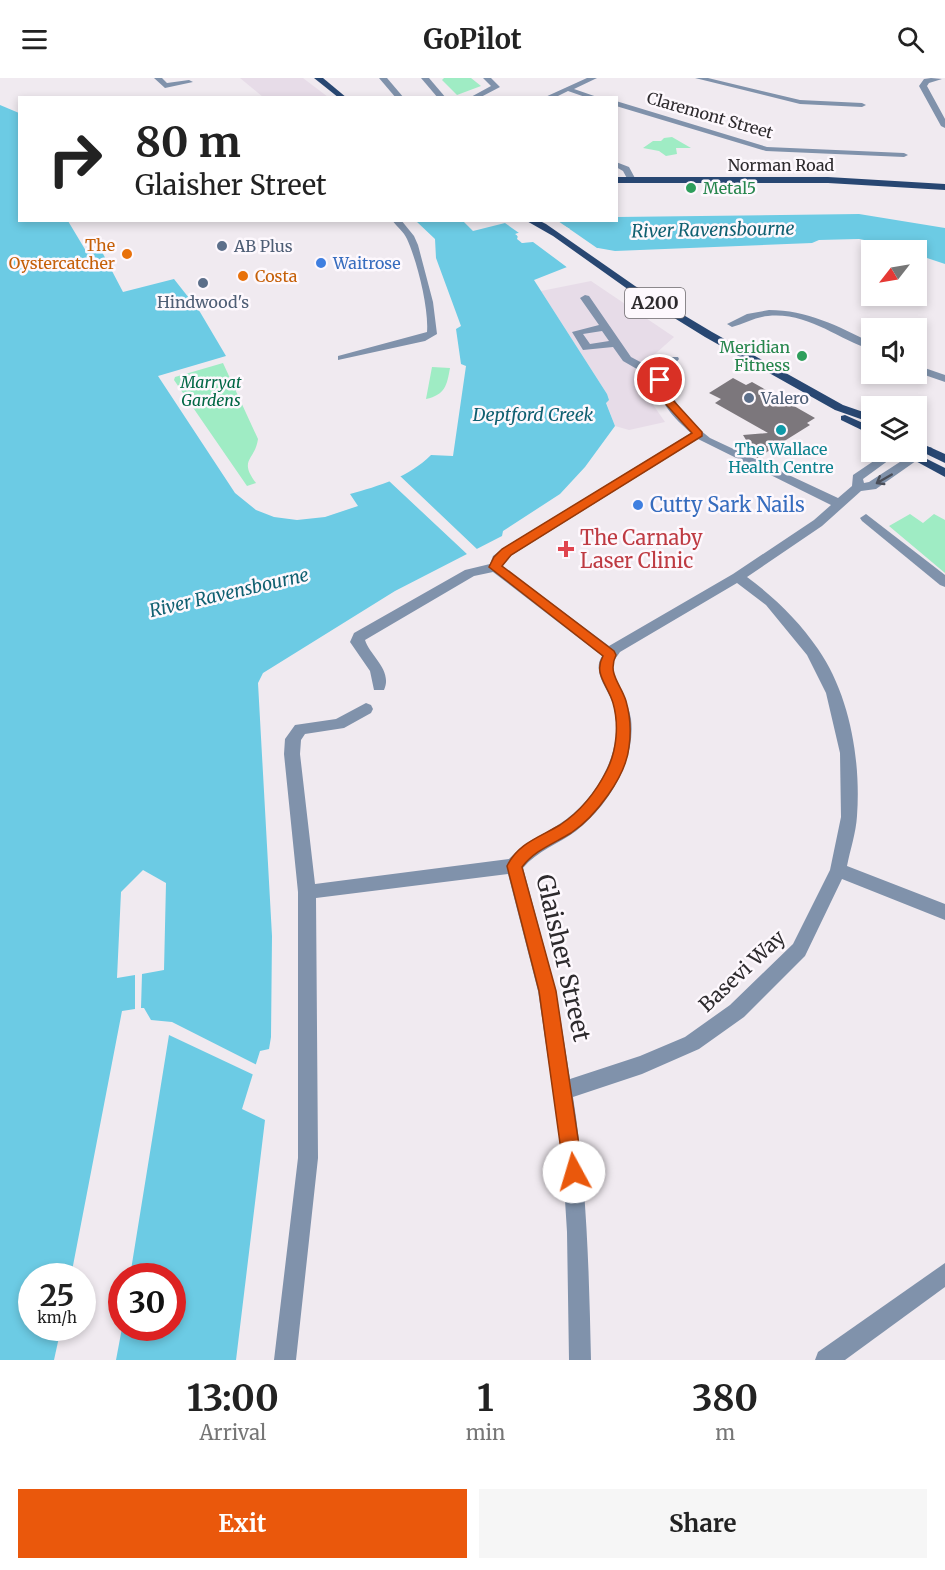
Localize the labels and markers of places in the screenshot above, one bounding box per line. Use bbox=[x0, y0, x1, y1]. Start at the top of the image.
place label: Metal5 bbox=[703, 178, 756, 198]
marker: Metal5 bbox=[684, 181, 698, 195]
place label: The Oystercatcher bbox=[9, 235, 115, 273]
place label: AB Plus bbox=[233, 236, 293, 256]
marker: AB Plus bbox=[215, 239, 229, 253]
marker: The Oystercatcher bbox=[120, 247, 134, 261]
place label: Waitrose bbox=[332, 253, 401, 273]
marker: Waitrose bbox=[314, 256, 328, 270]
place label: Costa bbox=[255, 266, 298, 286]
marker: Costa bbox=[236, 269, 250, 283]
marker: Hindwood's bbox=[196, 276, 210, 290]
place label: Hindwood's bbox=[157, 292, 249, 312]
place label: Meridian Fitness bbox=[720, 337, 790, 375]
marker: Meridian Fitness bbox=[795, 349, 809, 363]
pin bbox=[634, 354, 685, 405]
place label: Valero bbox=[760, 388, 809, 408]
marker: Valero bbox=[742, 391, 756, 405]
marker: The Wallace Health Centre bbox=[774, 423, 788, 437]
place label: The Wallace Health Centre bbox=[728, 439, 834, 477]
place label: Cutty Sark Nails bbox=[650, 492, 805, 517]
marker: Cutty Sark Nails bbox=[631, 498, 645, 512]
place label: The Carnaby Laser Clinic bbox=[580, 525, 703, 573]
marker: The Carnaby Laser Clinic bbox=[557, 540, 575, 558]

